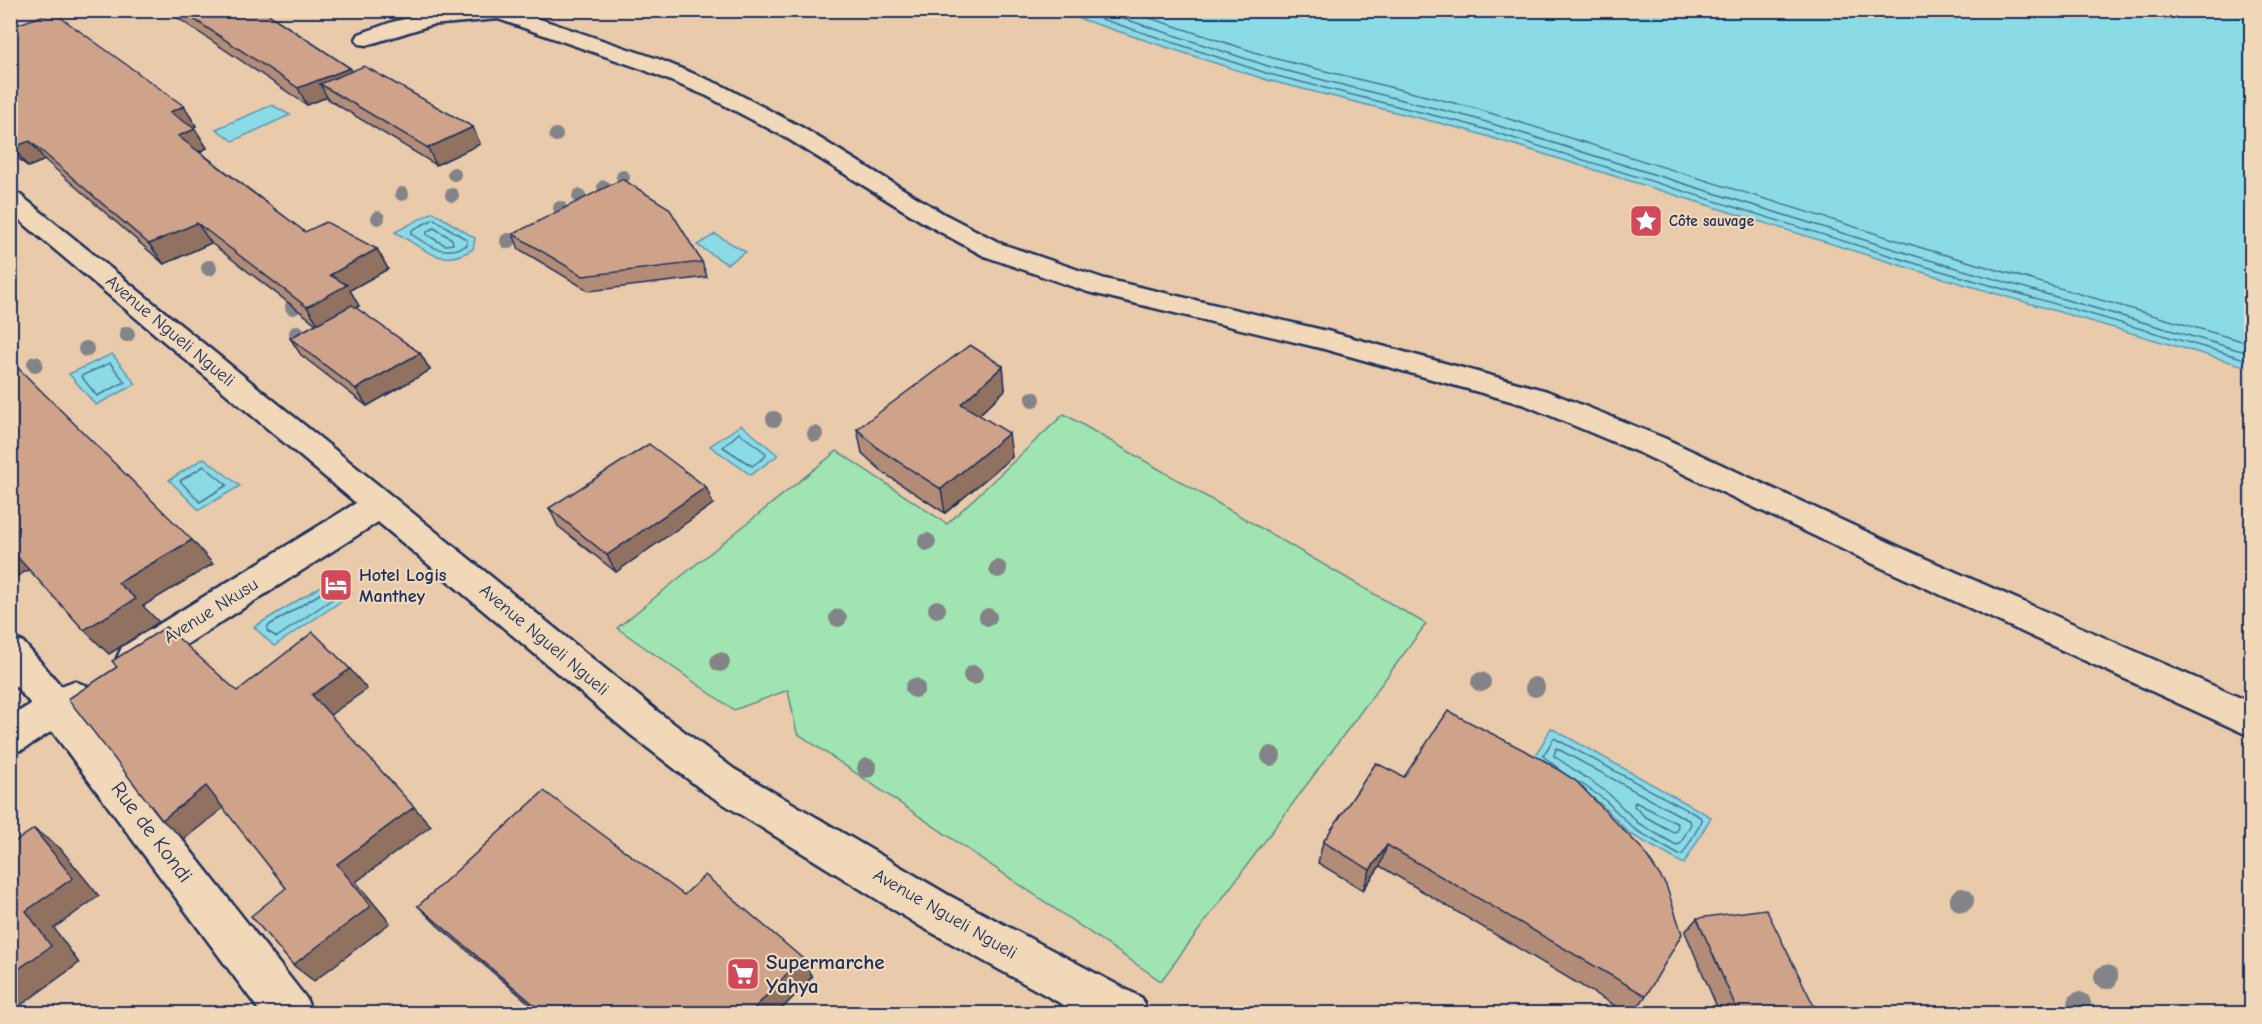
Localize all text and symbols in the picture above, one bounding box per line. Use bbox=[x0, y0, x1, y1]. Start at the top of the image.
place icon: Côte sauvage bbox=[1628, 203, 1664, 239]
place label: Côte sauvage bbox=[1669, 212, 1754, 230]
street label: Avenue Ngueli Ngueli bbox=[101, 271, 239, 391]
place label: Hotel Logis Manthey bbox=[359, 565, 447, 607]
hotel icon: Hotel Logis Manthey bbox=[318, 567, 354, 603]
street label: Avenue Nkusu bbox=[160, 574, 262, 648]
street label: Avenue Ngueli Ngueli bbox=[475, 580, 613, 700]
street label: Rue de Kondi bbox=[106, 777, 198, 887]
street label: Avenue Ngueli Ngueli bbox=[870, 864, 1020, 964]
place label: Supermarche Yahya bbox=[766, 950, 885, 998]
supermarket icon: Supermarche Yahya bbox=[725, 956, 761, 992]

